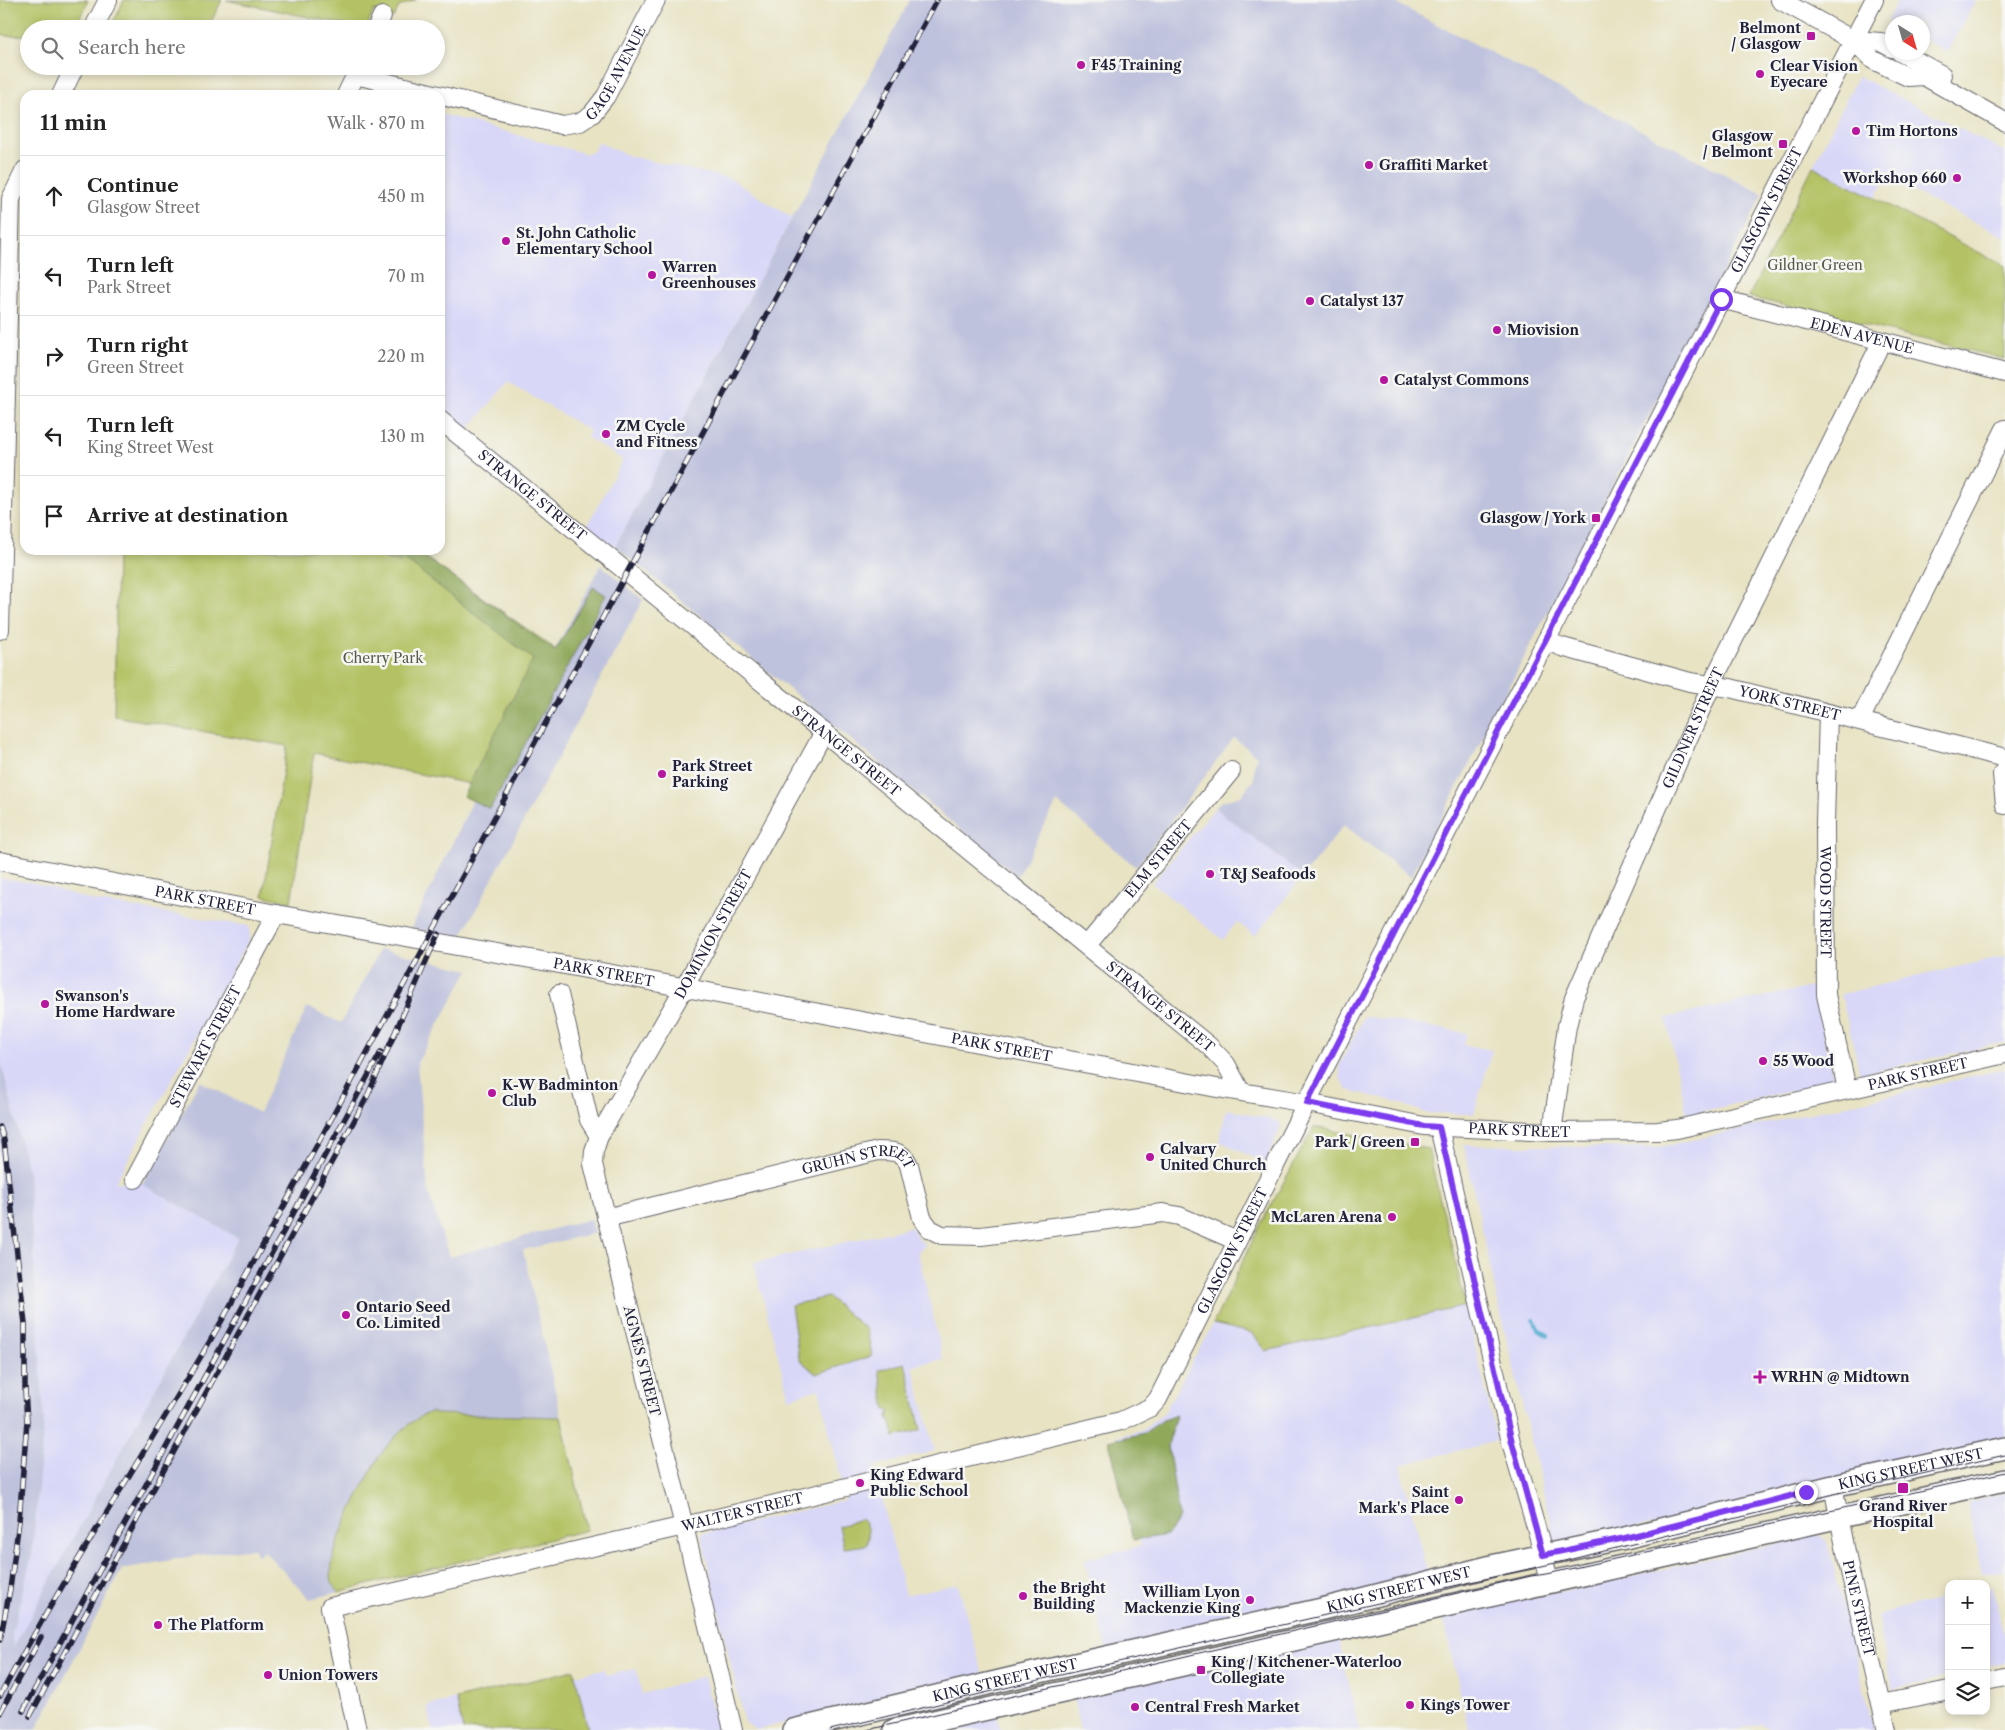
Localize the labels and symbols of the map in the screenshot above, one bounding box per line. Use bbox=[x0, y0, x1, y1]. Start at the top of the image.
north arrow bbox=[1885, 15, 1930, 60]
place label: Belmont / Glasgow bbox=[1731, 19, 1802, 53]
street label: GAGE AVENUE bbox=[582, 23, 650, 125]
marker: Belmont / Glasgow bbox=[1805, 30, 1817, 42]
place label: F45 Training bbox=[1091, 56, 1182, 74]
place label: Clear Vision Eyecare bbox=[1770, 57, 1858, 91]
marker: F45 Training bbox=[1075, 59, 1087, 71]
marker: Clear Vision Eyecare bbox=[1754, 68, 1766, 80]
place label: Tim Hortons bbox=[1866, 122, 1958, 140]
marker: Tim Hortons bbox=[1850, 125, 1862, 137]
place label: Glasgow / Belmont bbox=[1703, 127, 1774, 161]
marker: Glasgow / Belmont bbox=[1777, 138, 1789, 150]
street label: GLASGOW STREET bbox=[1727, 143, 1807, 276]
place label: Graffiti Market bbox=[1379, 156, 1488, 174]
marker: Graffiti Market bbox=[1363, 159, 1375, 171]
place label: Workshop 660 bbox=[1842, 169, 1947, 187]
marker: Workshop 660 bbox=[1951, 172, 1963, 184]
place label: St. John Catholic Elementary School bbox=[516, 224, 653, 258]
marker: St. John Catholic Elementary School bbox=[500, 235, 512, 247]
park label: Gildner Green bbox=[1767, 256, 1863, 274]
place label: Warren Greenhouses bbox=[661, 258, 756, 292]
marker: Warren Greenhouses bbox=[646, 269, 658, 281]
route start bbox=[1710, 288, 1733, 311]
place label: Catalyst 137 bbox=[1320, 292, 1404, 310]
marker: Catalyst 137 bbox=[1304, 295, 1316, 307]
street label: EDEN AVENUE bbox=[1809, 314, 1916, 358]
place label: Miovision bbox=[1507, 321, 1579, 339]
marker: Miovision bbox=[1491, 324, 1503, 336]
place label: Catalyst Commons bbox=[1394, 371, 1529, 389]
marker: Catalyst Commons bbox=[1378, 374, 1390, 386]
place label: ZM Cycle and Fitness bbox=[616, 417, 698, 451]
marker: ZM Cycle and Fitness bbox=[600, 428, 612, 440]
street label: STRANGE STREET bbox=[474, 446, 591, 545]
place label: Glasgow / York bbox=[1480, 509, 1587, 527]
marker: Glasgow / York bbox=[1590, 512, 1602, 524]
park label: Cherry Park bbox=[343, 649, 424, 667]
street label: GILDNER STREET bbox=[1658, 664, 1728, 791]
street label: YORK STREET bbox=[1736, 681, 1843, 725]
street label: STRANGE STREET bbox=[789, 701, 905, 801]
place label: Park Street Parking bbox=[672, 757, 753, 791]
marker: Park Street Parking bbox=[656, 768, 668, 780]
street label: ELM STREET bbox=[1121, 816, 1196, 901]
street label: WOOD STREET bbox=[1816, 845, 1835, 959]
place label: T&J Seafoods bbox=[1220, 865, 1316, 883]
street label: DOMINION STREET bbox=[671, 866, 756, 1002]
marker: T&J Seafoods bbox=[1204, 868, 1216, 880]
street label: PARK STREET bbox=[153, 882, 258, 919]
street label: PARK STREET bbox=[552, 954, 656, 991]
street label: STRANGE STREET bbox=[1103, 957, 1219, 1056]
street label: STEWART STREET bbox=[166, 982, 246, 1111]
place label: Swanson's Home Hardware bbox=[55, 987, 175, 1021]
marker: Swanson's Home Hardware bbox=[39, 998, 51, 1010]
street label: PARK STREET bbox=[950, 1029, 1054, 1066]
place label: 55 Wood bbox=[1773, 1052, 1835, 1070]
street label: PARK STREET bbox=[1866, 1054, 1970, 1094]
marker: 55 Wood bbox=[1757, 1055, 1769, 1067]
place label: K-W Badminton Club bbox=[502, 1076, 619, 1110]
marker: K-W Badminton Club bbox=[486, 1087, 498, 1099]
street label: PARK STREET bbox=[1468, 1119, 1571, 1141]
place label: Park / Green bbox=[1315, 1133, 1405, 1151]
marker: Park / Green bbox=[1409, 1136, 1421, 1148]
place label: Calvary United Church bbox=[1160, 1140, 1267, 1174]
text: GRUHN STREET bbox=[800, 1142, 919, 1178]
marker: Calvary United Church bbox=[1144, 1151, 1156, 1163]
street label: GRUHN STREET bbox=[794, 1163, 912, 1181]
street label: GLASGOW STREET bbox=[1193, 1184, 1272, 1317]
place label: McLaren Arena bbox=[1271, 1208, 1383, 1226]
marker: McLaren Arena bbox=[1386, 1211, 1398, 1223]
place label: Ontario Seed Co. Limited bbox=[356, 1298, 451, 1332]
street label: AGNES STREET bbox=[619, 1303, 665, 1419]
marker: Ontario Seed Co. Limited bbox=[340, 1309, 352, 1321]
place label: WRHN @ Midtown bbox=[1770, 1368, 1910, 1386]
marker: WRHN @ Midtown bbox=[1753, 1370, 1767, 1384]
street label: KING STREET WEST bbox=[1836, 1444, 1986, 1494]
place label: King Edward Public School bbox=[870, 1466, 968, 1500]
marker: King Edward Public School bbox=[854, 1477, 866, 1489]
route end bbox=[1795, 1481, 1818, 1504]
marker: Grand River Hospital bbox=[1896, 1481, 1910, 1495]
place label: Saint Mark's Place bbox=[1358, 1483, 1449, 1517]
street label: WALTER STREET bbox=[678, 1489, 806, 1536]
marker: Saint Mark's Place bbox=[1453, 1494, 1465, 1506]
place label: Grand River Hospital bbox=[1859, 1497, 1947, 1531]
street label: PINE STREET bbox=[1839, 1559, 1879, 1659]
street label: KING STREET WEST bbox=[1325, 1563, 1473, 1616]
place label: the Bright Building bbox=[1033, 1579, 1106, 1613]
place label: William Lyon Mackenzie King bbox=[1124, 1583, 1241, 1617]
marker: the Bright Building bbox=[1017, 1590, 1029, 1602]
marker: William Lyon Mackenzie King bbox=[1244, 1594, 1256, 1606]
place label: The Platform bbox=[168, 1616, 264, 1634]
marker: The Platform bbox=[152, 1619, 164, 1631]
place label: King / Kitchener-Waterloo Collegiate bbox=[1211, 1653, 1402, 1687]
street label: KING STREET WEST bbox=[931, 1655, 1080, 1706]
marker: King / Kitchener-Waterloo Collegiate bbox=[1195, 1664, 1207, 1676]
place label: Union Towers bbox=[278, 1666, 378, 1684]
marker: Union Towers bbox=[262, 1669, 274, 1681]
place label: Kings Tower bbox=[1420, 1696, 1510, 1714]
place label: Central Fresh Market bbox=[1145, 1698, 1300, 1716]
marker: Kings Tower bbox=[1404, 1699, 1416, 1711]
marker: Central Fresh Market bbox=[1129, 1701, 1141, 1713]

